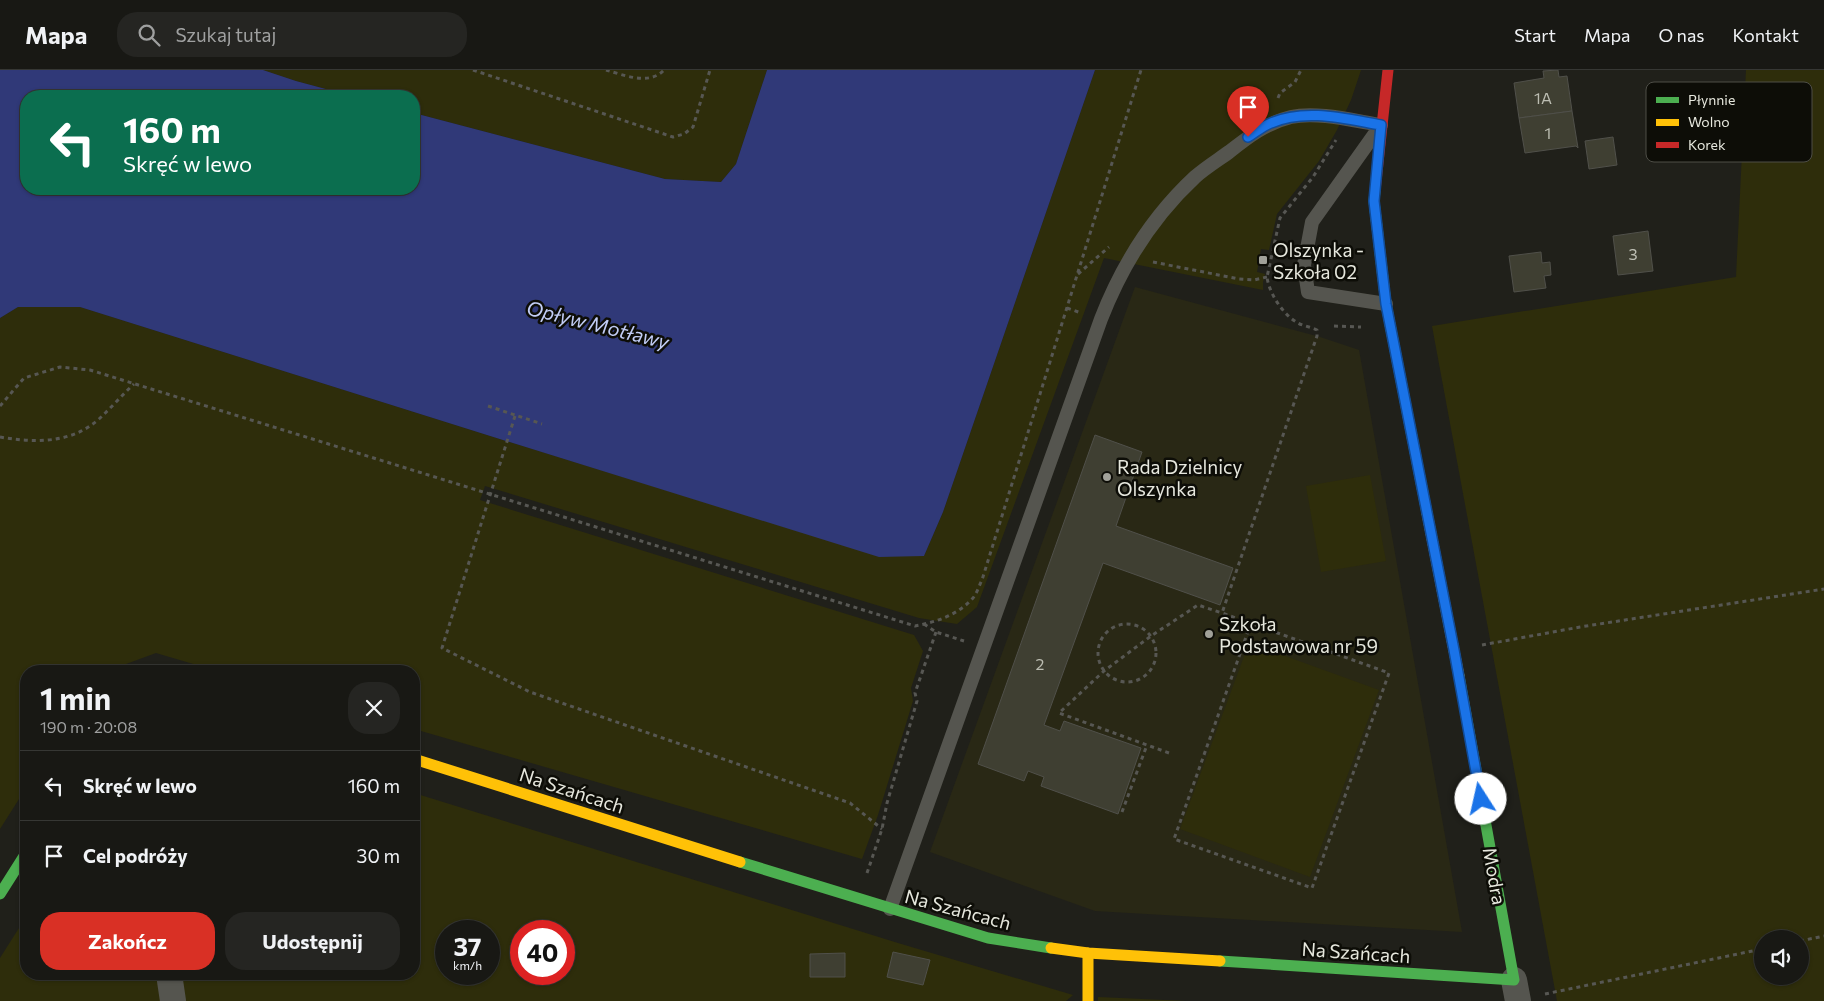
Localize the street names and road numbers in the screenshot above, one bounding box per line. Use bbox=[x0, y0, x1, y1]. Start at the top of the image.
street label: Na Szańcach bbox=[517, 762, 627, 818]
street label: Modra bbox=[1479, 846, 1511, 906]
street label: Na Szańcach bbox=[902, 884, 1014, 934]
street label: Na Szańcach bbox=[1301, 937, 1411, 967]

